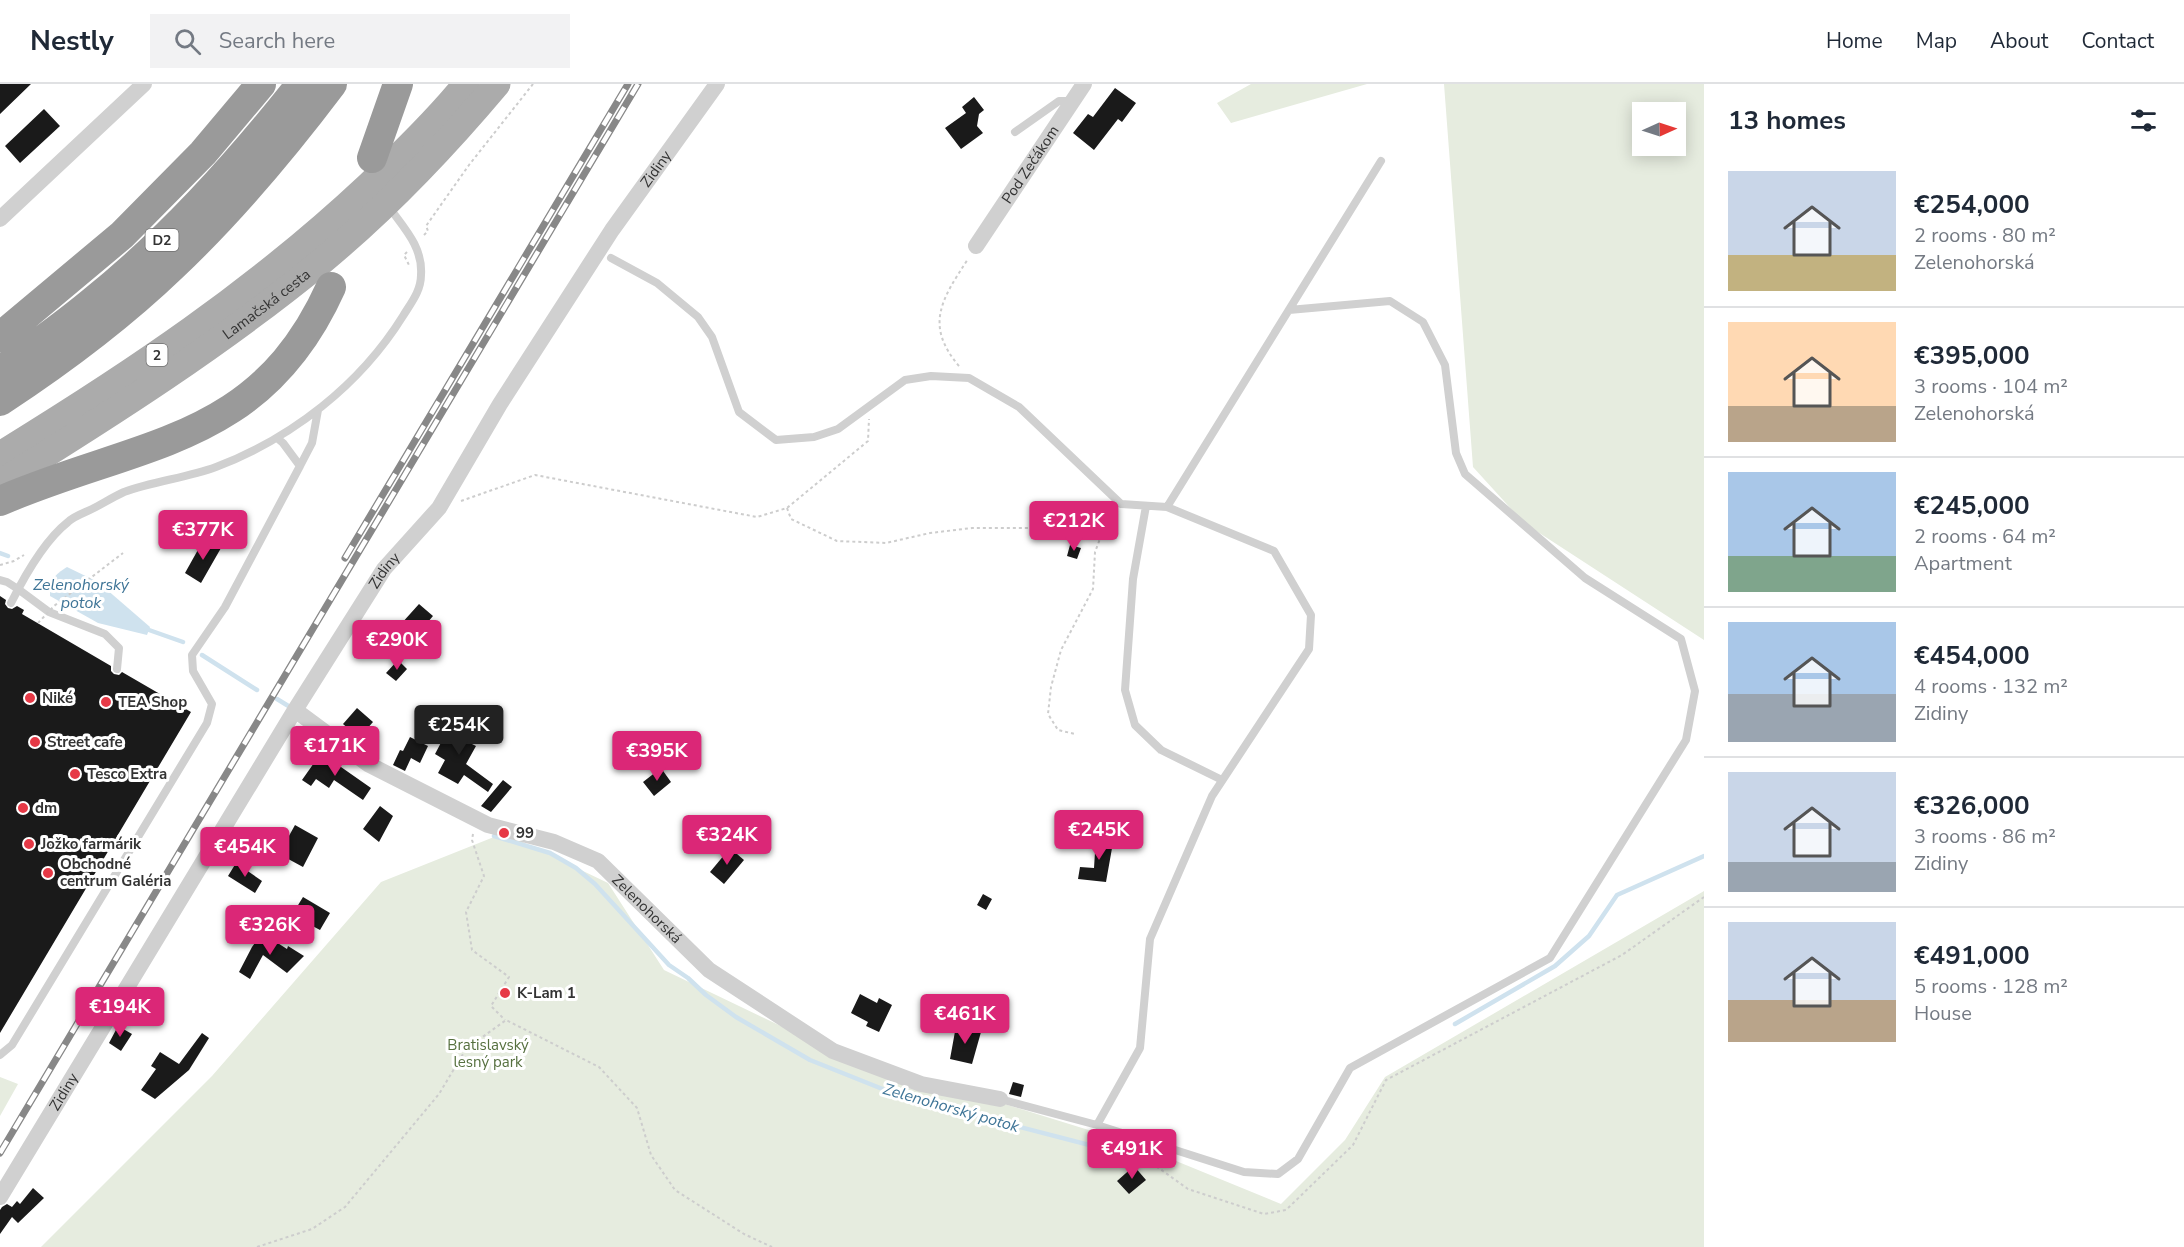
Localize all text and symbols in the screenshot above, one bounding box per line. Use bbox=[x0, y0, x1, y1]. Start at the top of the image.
search box bbox=[150, 14, 570, 68]
text: Nestly bbox=[30, 22, 114, 60]
icon: search bbox=[171, 25, 204, 58]
text: Search here bbox=[219, 26, 335, 56]
text: Home bbox=[1826, 27, 1883, 55]
text: Map bbox=[1916, 27, 1957, 55]
text: About bbox=[1990, 27, 2048, 55]
text: Contact bbox=[2081, 27, 2154, 55]
north arrow bbox=[1632, 102, 1686, 156]
map controls bbox=[1632, 102, 1686, 156]
text: 13 homes bbox=[1728, 103, 1846, 138]
icon: filters bbox=[2127, 104, 2160, 137]
street label: Pod Zečákom bbox=[997, 121, 1064, 207]
street label: Zidiny bbox=[636, 146, 676, 191]
text: €254,000 bbox=[1914, 187, 2030, 222]
icon: home bbox=[1776, 195, 1848, 267]
text: 2 rooms · 80 m² bbox=[1914, 222, 2056, 249]
road number: D2 bbox=[146, 229, 178, 251]
text: Zelenohorská bbox=[1914, 249, 2035, 276]
street label: Lamačská cesta bbox=[218, 264, 315, 344]
text: €395,000 bbox=[1914, 338, 2030, 373]
road number: 2 bbox=[146, 344, 168, 366]
icon: home bbox=[1776, 346, 1848, 418]
text: 3 rooms · 104 m² bbox=[1914, 373, 2068, 400]
text: Zelenohorská bbox=[1914, 400, 2035, 427]
text: €245,000 bbox=[1914, 488, 2030, 523]
icon: home bbox=[1776, 496, 1848, 568]
pin: €212K bbox=[1032, 501, 1116, 552]
text: €212K bbox=[1043, 507, 1105, 534]
pin: €377K bbox=[161, 510, 245, 561]
text: €377K bbox=[172, 516, 234, 543]
text: 2 rooms · 64 m² bbox=[1914, 523, 2056, 550]
street label: Zidiny bbox=[364, 548, 405, 593]
text: Apartment bbox=[1914, 550, 2012, 577]
water label: Zelenohorský potok bbox=[33, 574, 130, 614]
pin: €290K bbox=[355, 620, 439, 671]
text: €290K bbox=[366, 626, 428, 653]
text: €454,000 bbox=[1914, 638, 2030, 673]
icon: home bbox=[1776, 646, 1848, 718]
text: 4 rooms · 132 m² bbox=[1914, 673, 2068, 700]
place label: Niké bbox=[42, 688, 73, 708]
marker: Niké bbox=[23, 691, 37, 705]
place label: TEA Shop bbox=[118, 692, 187, 712]
marker: TEA Shop bbox=[99, 695, 113, 709]
text: Zidiny bbox=[1914, 700, 1968, 727]
pin: €254K bbox=[417, 705, 501, 756]
text: €254K bbox=[428, 711, 490, 738]
pin: €171K bbox=[293, 726, 377, 777]
pin: €395K bbox=[615, 731, 699, 782]
place label: Street cafe bbox=[47, 732, 123, 752]
text: €171K bbox=[304, 732, 366, 759]
marker: Street cafe bbox=[28, 735, 42, 749]
text: €395K bbox=[626, 737, 688, 764]
place label: Tesco Extra bbox=[87, 764, 167, 784]
marker: Tesco Extra bbox=[68, 767, 82, 781]
text: €326,000 bbox=[1914, 788, 2030, 823]
icon: home bbox=[1776, 796, 1848, 868]
place label: dm bbox=[35, 798, 57, 818]
marker: dm bbox=[16, 801, 30, 815]
pin: €245K bbox=[1057, 810, 1141, 861]
pin: €324K bbox=[685, 815, 769, 866]
text: €245K bbox=[1068, 816, 1130, 843]
text: €324K bbox=[696, 821, 758, 848]
place label: 99 bbox=[516, 823, 534, 843]
text: 3 rooms · 86 m² bbox=[1914, 823, 2056, 850]
marker: 99 bbox=[497, 826, 511, 840]
pin: €454K bbox=[203, 827, 287, 878]
text: €454K bbox=[214, 833, 276, 860]
place label: Jožko farmárik bbox=[40, 834, 142, 854]
marker: Jožko farmárik bbox=[22, 837, 36, 851]
text: Zidiny bbox=[1914, 850, 1968, 877]
place label: Obchodné centrum Galéria bbox=[60, 854, 171, 891]
marker: Obchodné centrum Galéria bbox=[41, 866, 55, 880]
street label: Zelenohorská bbox=[608, 870, 686, 948]
pin: €326K bbox=[228, 905, 312, 956]
text: €326K bbox=[239, 911, 301, 938]
text: €491,000 bbox=[1914, 938, 2030, 973]
icon: home bbox=[1776, 946, 1848, 1018]
text: 5 rooms · 128 m² bbox=[1914, 973, 2068, 1000]
place label: K-Lam 1 bbox=[517, 983, 576, 1003]
marker: K-Lam 1 bbox=[498, 986, 512, 1000]
pin: €194K bbox=[78, 987, 162, 1038]
text: €194K bbox=[89, 993, 151, 1020]
pin: €461K bbox=[923, 994, 1007, 1045]
text: €461K bbox=[934, 1000, 996, 1027]
text: House bbox=[1914, 1000, 1972, 1027]
park label: Bratislavský lesný park bbox=[447, 1035, 529, 1072]
street label: Zidiny bbox=[45, 1069, 83, 1114]
water label: Zelenohorský potok bbox=[880, 1078, 1023, 1138]
pin: €491K bbox=[1090, 1129, 1174, 1180]
text: €491K bbox=[1101, 1135, 1163, 1162]

